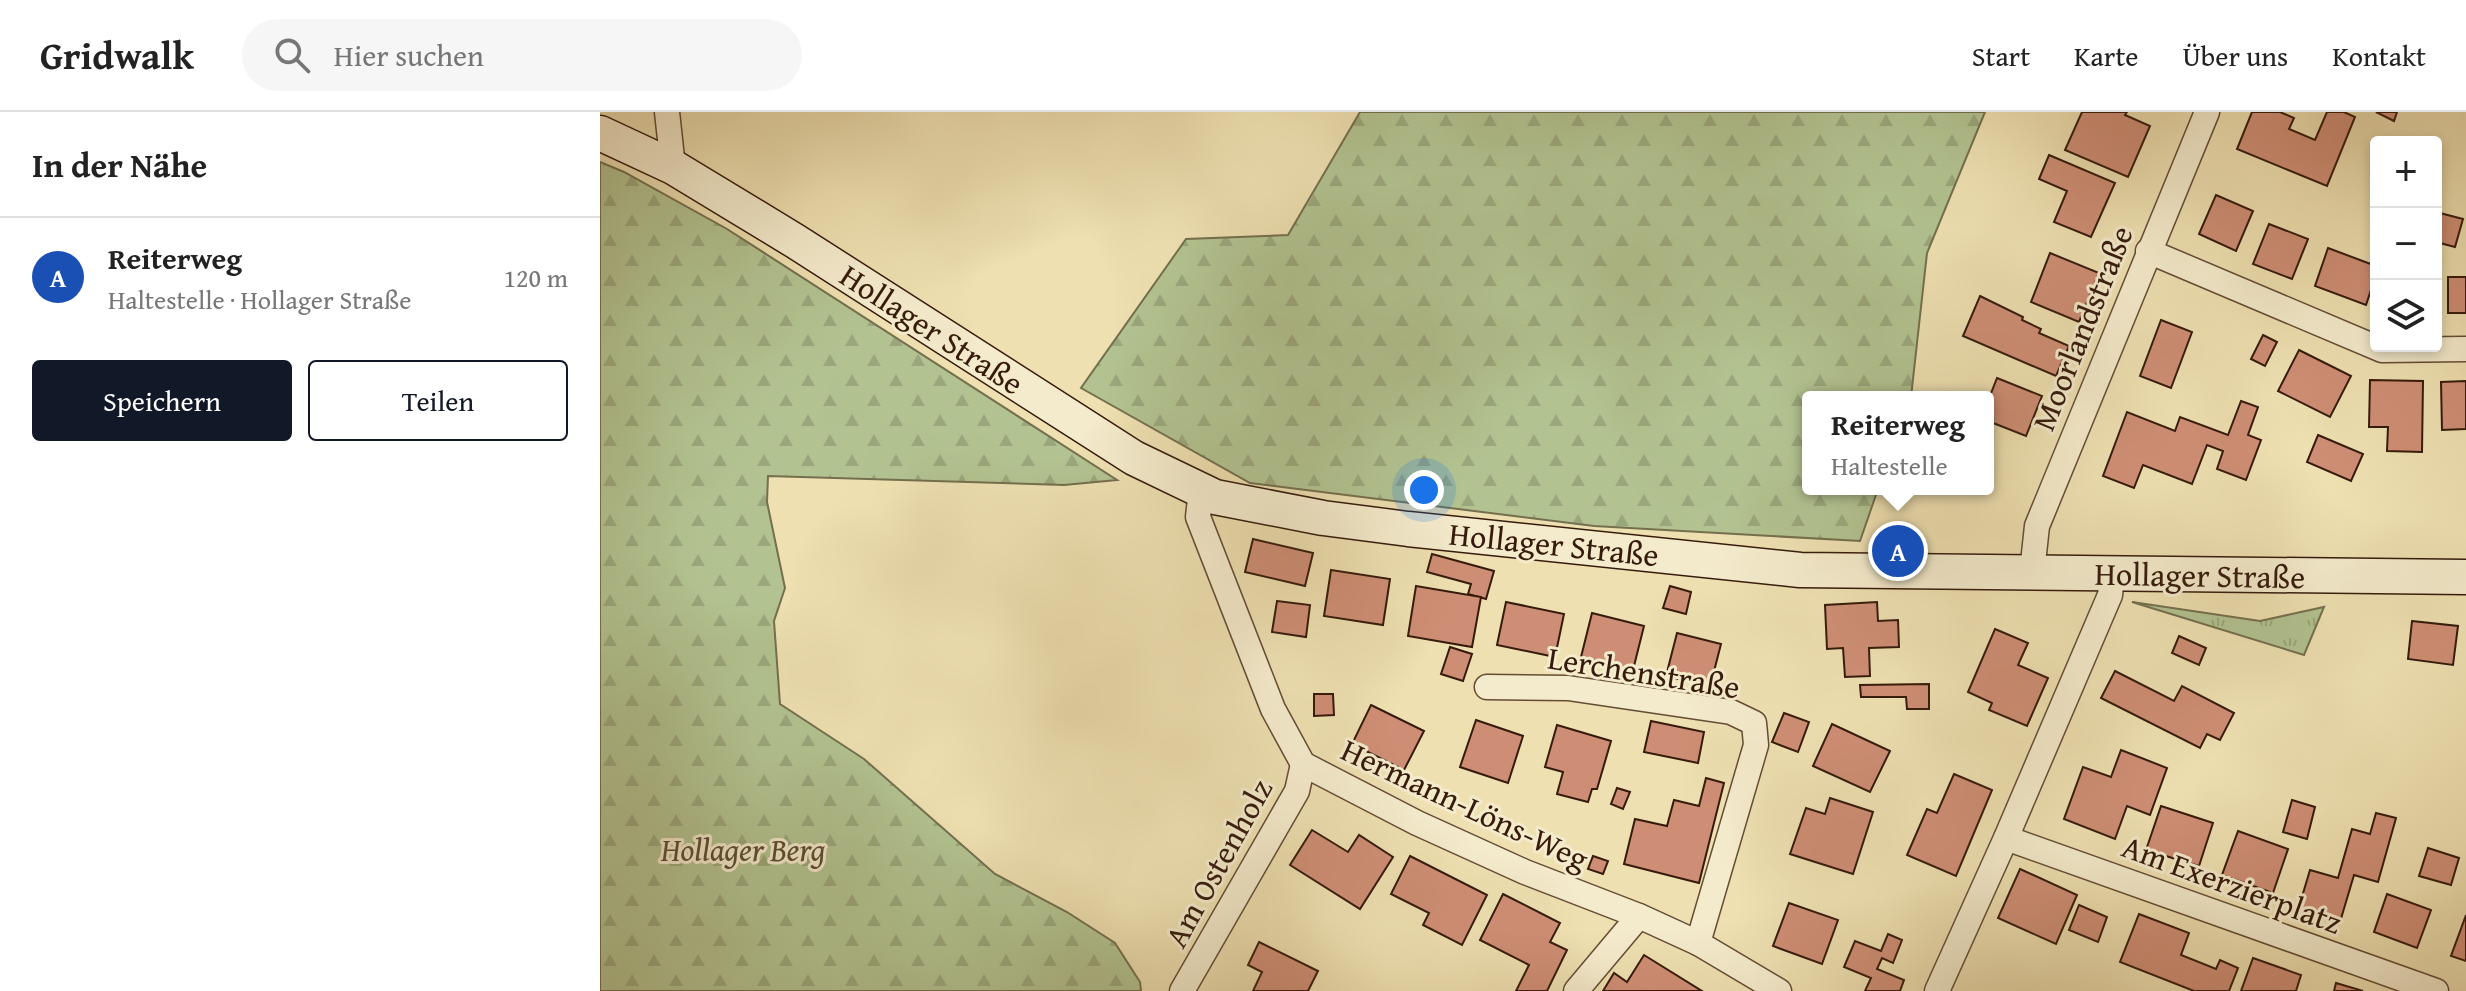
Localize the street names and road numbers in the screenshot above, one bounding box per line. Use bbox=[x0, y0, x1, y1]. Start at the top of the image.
street label: Moorlandstraße bbox=[2020, 219, 2144, 437]
street label: Hollager Straße bbox=[831, 252, 1033, 406]
street label: Hollager Straße bbox=[1447, 510, 1661, 578]
street label: Hollager Straße bbox=[2094, 550, 2306, 600]
street label: Lerchenstraße bbox=[1545, 634, 1743, 710]
street label: Hermann-Löns-Weg bbox=[1334, 726, 1596, 882]
street label: Am Ostenholz bbox=[1152, 770, 1284, 956]
street label: Am Exerzierplatz bbox=[2116, 822, 2348, 946]

